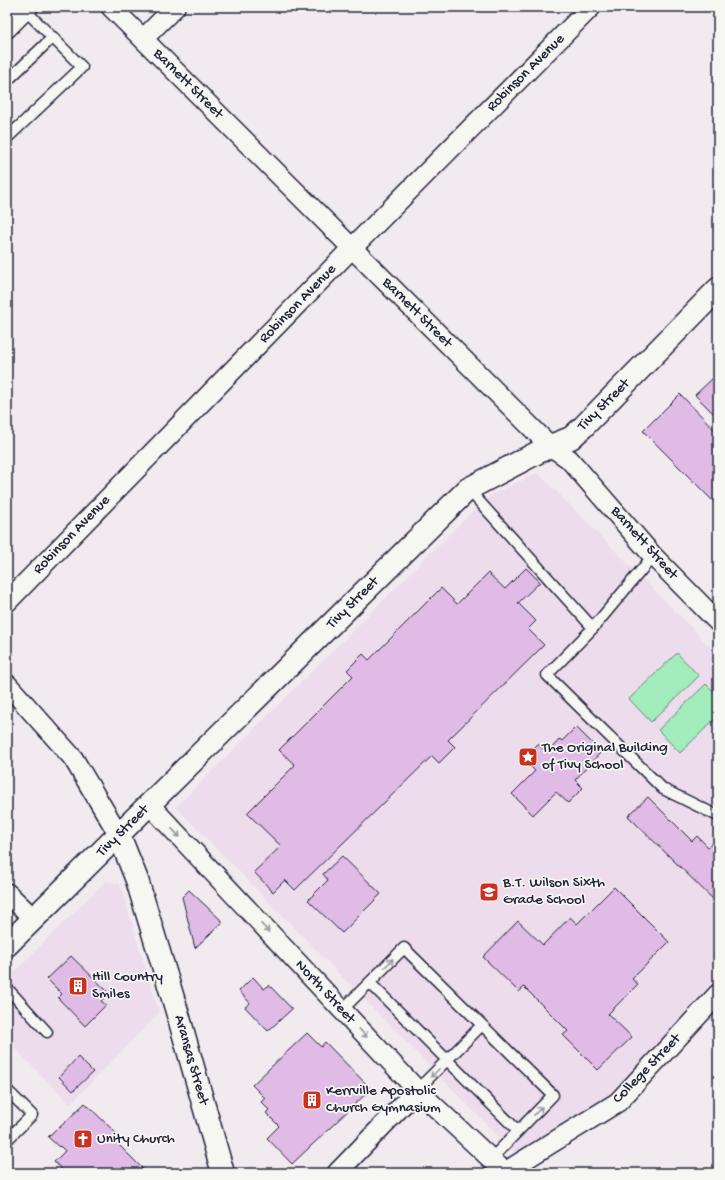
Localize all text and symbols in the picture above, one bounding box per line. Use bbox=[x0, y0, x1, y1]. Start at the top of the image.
street label: Robinson Avenue bbox=[483, 30, 569, 116]
street label: Barnett Street bbox=[148, 44, 228, 124]
street label: Robinson Avenue bbox=[256, 261, 340, 347]
street label: Barnett Street bbox=[377, 273, 457, 353]
street label: Tivy Street bbox=[573, 374, 635, 436]
street label: Robinson Avenue bbox=[30, 492, 114, 578]
street label: Barnett Street bbox=[606, 502, 683, 585]
street label: Tivy Street bbox=[322, 572, 384, 634]
place label: The Original Building of Tivy School bbox=[541, 739, 668, 774]
place icon: The Original Building of Tivy School bbox=[517, 746, 539, 768]
street label: Tivy Street bbox=[92, 800, 154, 862]
one-way arrow bbox=[171, 828, 181, 838]
place label: B.T. Wilson Sixth Grade School bbox=[502, 874, 605, 909]
school or university icon: B.T. Wilson Sixth Grade School bbox=[478, 881, 500, 903]
one-way arrow bbox=[260, 923, 269, 933]
street label: North Street bbox=[291, 956, 360, 1029]
one-way arrow bbox=[384, 958, 394, 968]
place label: Hill Country Smiles bbox=[92, 968, 163, 1003]
building icon: Hill Country Smiles bbox=[67, 975, 89, 997]
street label: Aransas Street bbox=[170, 1013, 213, 1109]
one-way arrow bbox=[358, 1028, 368, 1038]
street label: College Street bbox=[609, 1029, 686, 1108]
one-way arrow bbox=[430, 1068, 440, 1078]
place label: Kerrville Apostolic Church Gymnasium bbox=[326, 1082, 441, 1117]
building icon: Kerrville Apostolic Church Gymnasium bbox=[301, 1089, 323, 1111]
one-way arrow bbox=[533, 1106, 543, 1116]
church icon: Unity Church bbox=[72, 1128, 94, 1150]
place label: Unity Church bbox=[97, 1130, 175, 1148]

